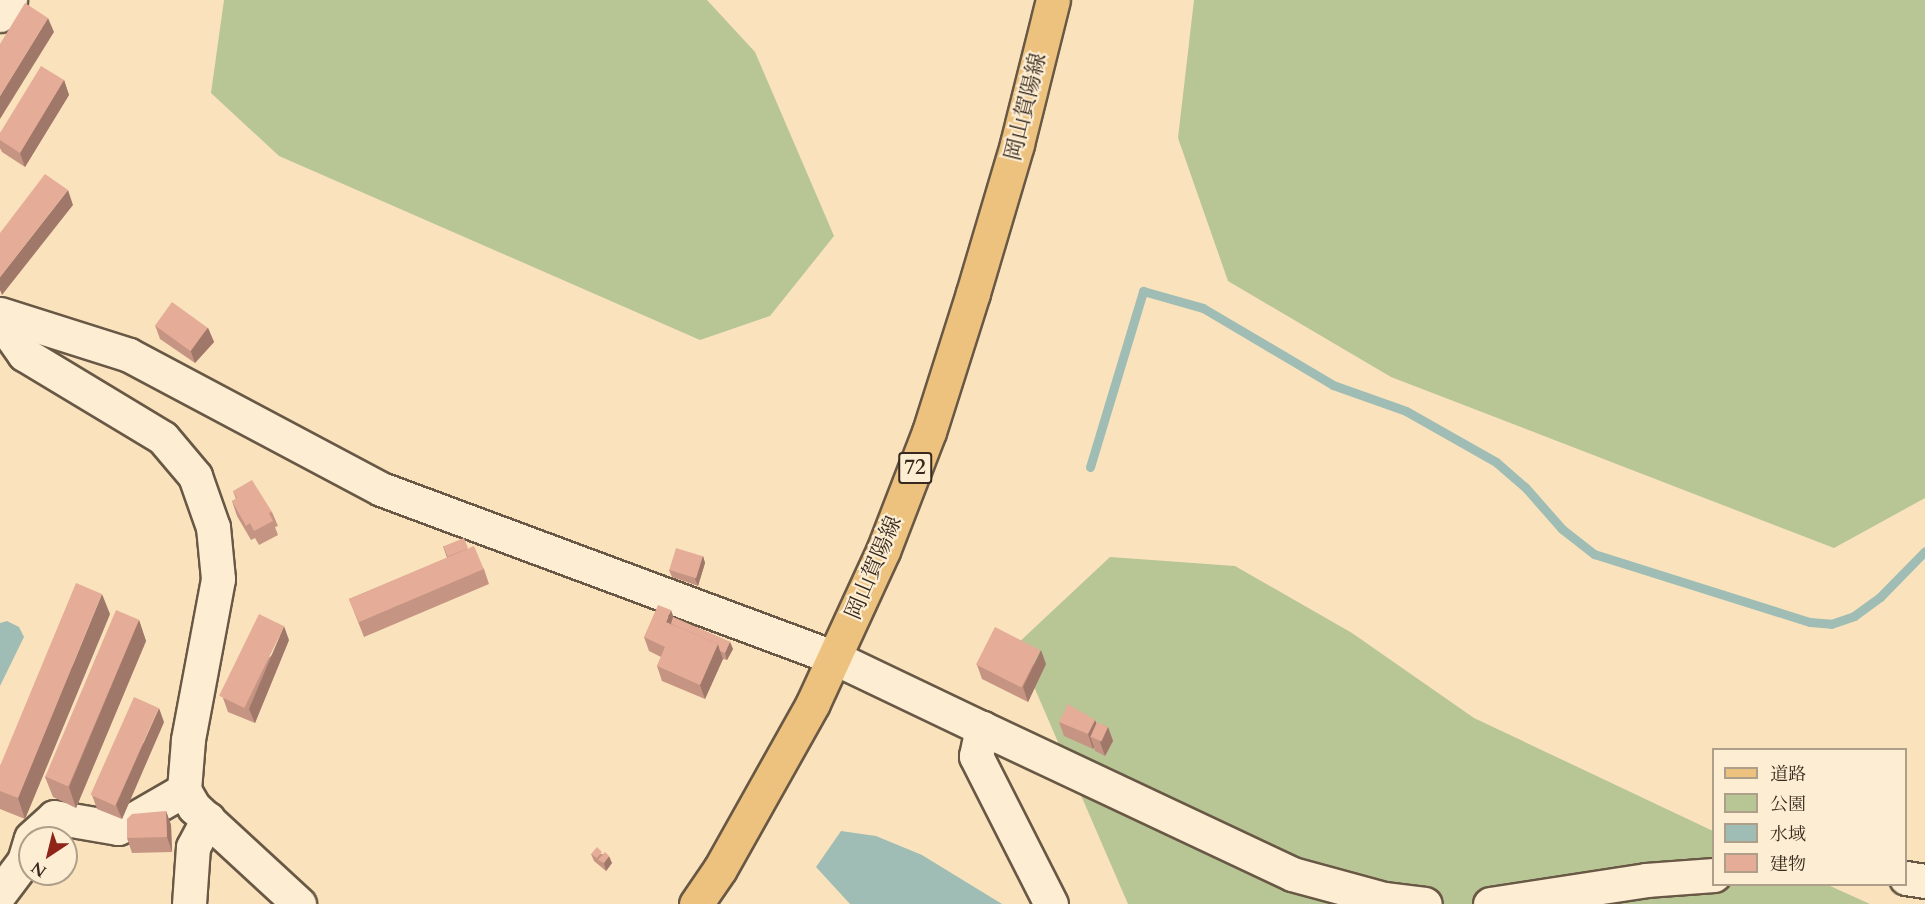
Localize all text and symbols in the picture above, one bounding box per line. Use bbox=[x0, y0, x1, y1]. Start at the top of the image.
street label: 岡山賀陽線 bbox=[1000, 50, 1052, 164]
road number: 72 bbox=[897, 450, 933, 486]
street label: 岡山賀陽線 bbox=[840, 512, 908, 624]
legend bbox=[1712, 748, 1907, 886]
text: 道路 bbox=[1770, 762, 1806, 787]
text: 公園 bbox=[1770, 792, 1806, 817]
text: 水域 bbox=[1770, 822, 1806, 847]
north arrow bbox=[18, 826, 78, 886]
text: 建物 bbox=[1770, 852, 1806, 877]
text: N bbox=[27, 856, 51, 882]

